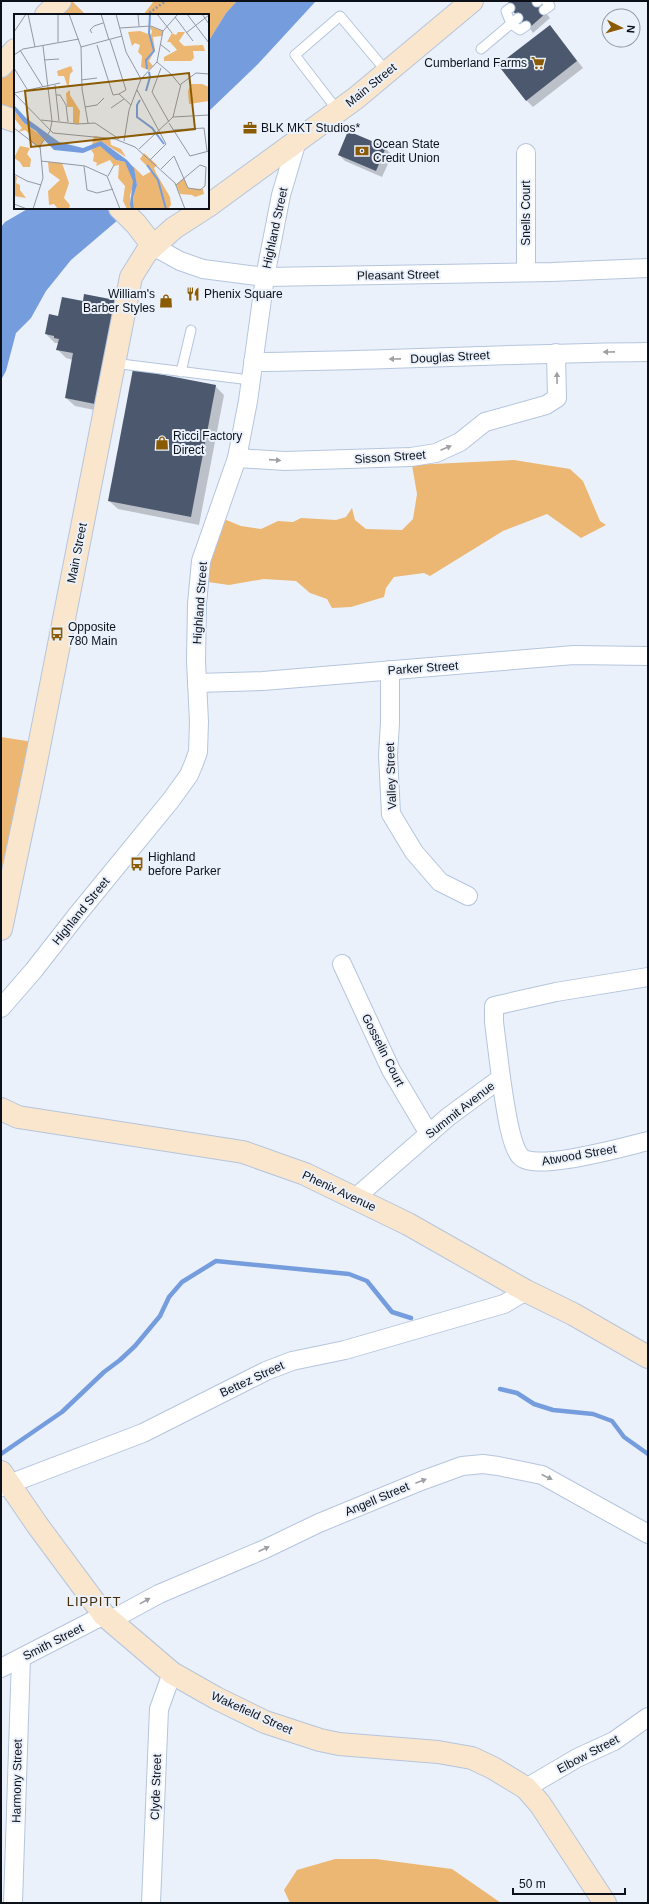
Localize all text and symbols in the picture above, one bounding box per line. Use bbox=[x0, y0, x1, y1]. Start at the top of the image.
north arrow bbox=[601, 8, 641, 48]
inset map bbox=[14, 14, 209, 209]
text: N bbox=[625, 24, 637, 34]
supermarket icon: Cumberland Farms bbox=[530, 55, 546, 71]
place label: Cumberland Farms bbox=[424, 56, 527, 70]
street label: Main Street bbox=[343, 60, 400, 110]
office icon: BLK MKT Studios* bbox=[242, 120, 258, 136]
place label: BLK MKT Studios* bbox=[261, 121, 360, 135]
place label: Ocean State Credit Union bbox=[373, 137, 440, 165]
bank icon: Ocean State Credit Union bbox=[354, 143, 370, 159]
street label: Snells Court bbox=[519, 180, 533, 246]
street label: Highland Street bbox=[260, 185, 291, 270]
street label: Pleasant Street bbox=[357, 267, 440, 283]
restaurant icon: Phenix Square bbox=[185, 286, 201, 302]
place label: William's Barber Styles bbox=[83, 287, 155, 315]
place label: Phenix Square bbox=[204, 287, 283, 301]
shop icon: William's Barber Styles bbox=[158, 293, 174, 309]
street label: Douglas Street bbox=[410, 348, 491, 366]
one-way arrow bbox=[602, 349, 615, 355]
one-way arrow bbox=[389, 356, 401, 363]
one-way arrow bbox=[554, 371, 560, 384]
place label: Ricci Factory Direct bbox=[173, 429, 242, 457]
shop icon: Ricci Factory Direct bbox=[154, 435, 170, 451]
one-way arrow bbox=[440, 445, 452, 451]
street label: Sisson Street bbox=[354, 447, 427, 466]
one-way arrow bbox=[269, 457, 282, 464]
street label: Main Street bbox=[64, 521, 90, 584]
street label: Highland Street bbox=[190, 561, 210, 645]
place label: Opposite 780 Main bbox=[68, 620, 117, 648]
bus stop icon: Opposite 780 Main bbox=[49, 626, 65, 642]
street label: Parker Street bbox=[387, 659, 459, 677]
street label: Valley Street bbox=[383, 742, 399, 810]
place label: Highland before Parker bbox=[148, 850, 221, 878]
bus stop icon: Highland before Parker bbox=[129, 856, 145, 872]
street label: Highland Street bbox=[50, 874, 113, 948]
street label: Gosselin Court bbox=[359, 1011, 408, 1089]
street label: Summit Avenue bbox=[423, 1078, 498, 1141]
street label: Atwood Street bbox=[541, 1141, 618, 1168]
street label: Phenix Avenue bbox=[300, 1168, 378, 1214]
street label: Bettez Street bbox=[218, 1358, 287, 1400]
one-way arrow bbox=[541, 1474, 553, 1480]
one-way arrow bbox=[416, 1477, 428, 1483]
street label: Angell Street bbox=[343, 1479, 412, 1519]
one-way arrow bbox=[258, 1546, 269, 1552]
district label: LIPPITT bbox=[67, 1594, 121, 1609]
one-way arrow bbox=[139, 1598, 151, 1605]
street label: Smith Street bbox=[20, 1620, 86, 1663]
street label: Wakefield Street bbox=[209, 1689, 295, 1737]
street label: Elbow Street bbox=[555, 1732, 622, 1776]
street label: Harmony Street bbox=[9, 1738, 25, 1823]
street label: Clyde Street bbox=[148, 1753, 164, 1820]
scale bar bbox=[513, 1870, 625, 1896]
text: 50 m bbox=[519, 1877, 546, 1891]

